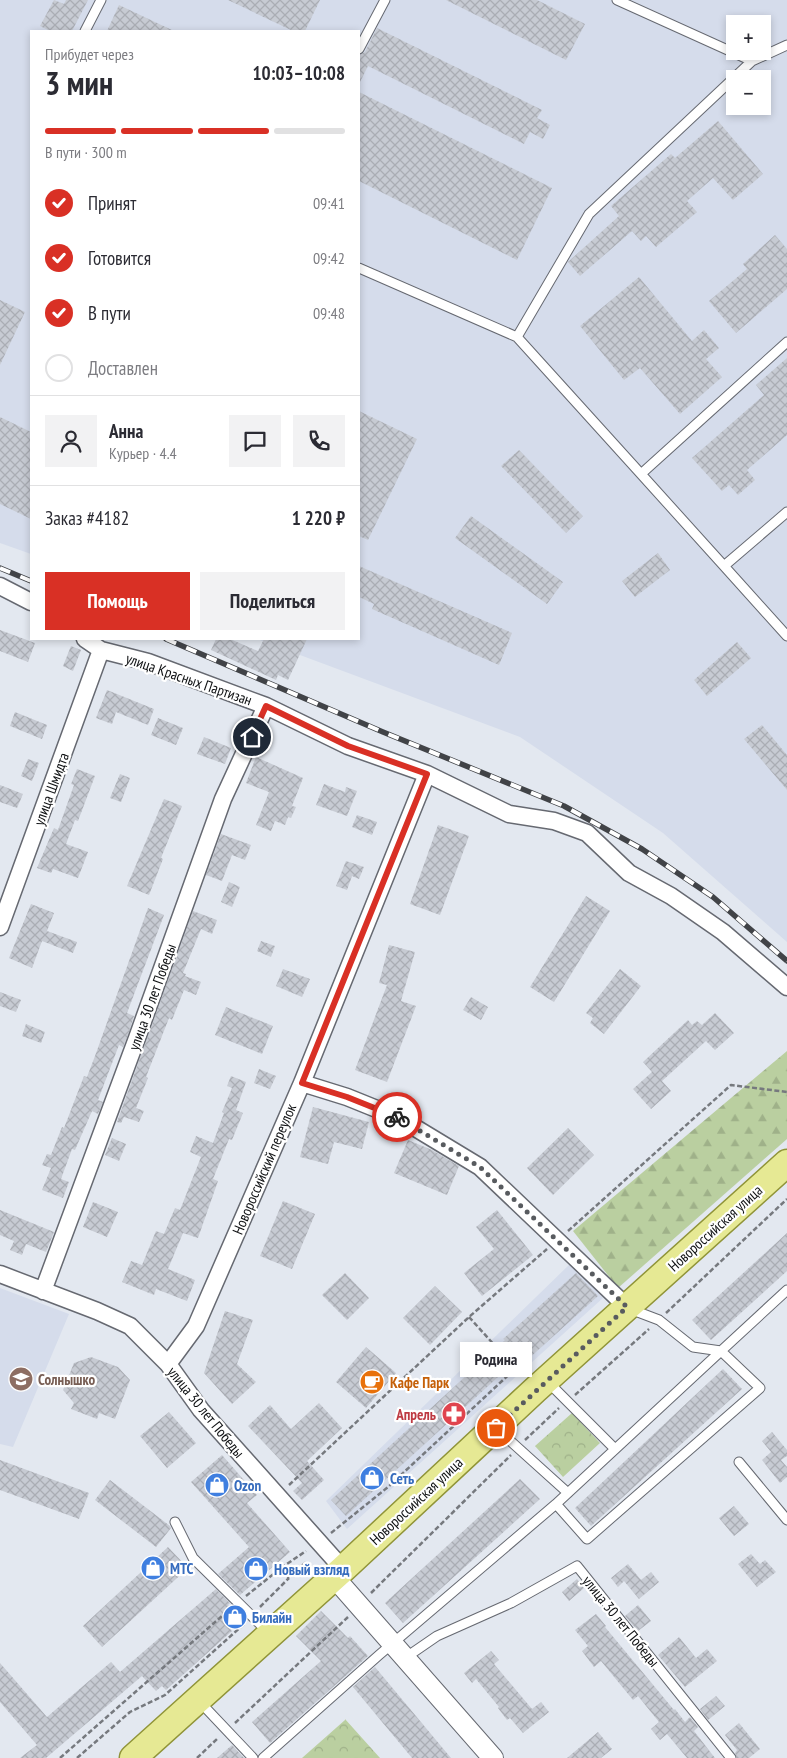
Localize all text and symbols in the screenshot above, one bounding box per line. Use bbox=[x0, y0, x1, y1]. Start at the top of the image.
map controls bbox=[726, 15, 771, 115]
button: + bbox=[726, 15, 771, 60]
text: Прибудет через bbox=[45, 44, 134, 64]
text: 10:03–10:08 bbox=[252, 61, 345, 85]
text: 3 мин bbox=[45, 62, 113, 104]
button: − bbox=[726, 70, 771, 115]
text: В пути · 300 m bbox=[45, 142, 127, 162]
icon: check bbox=[45, 189, 73, 217]
text: Принят bbox=[88, 191, 136, 215]
text: 09:41 bbox=[313, 193, 345, 213]
icon: check bbox=[45, 244, 73, 272]
text: Готовится bbox=[88, 246, 151, 270]
text: 09:42 bbox=[313, 248, 345, 268]
icon: check bbox=[45, 299, 73, 327]
text: В пути bbox=[88, 301, 131, 325]
text: 09:48 bbox=[313, 303, 345, 323]
text: Доставлен bbox=[88, 356, 158, 380]
button: person bbox=[45, 415, 97, 467]
button: chat bbox=[229, 415, 281, 467]
button: phone bbox=[293, 415, 345, 467]
text: Анна bbox=[109, 419, 143, 443]
text: Курьер · 4.4 bbox=[109, 443, 177, 463]
text: Заказ #4182 bbox=[45, 506, 129, 530]
text: 1 220 ₽ bbox=[292, 506, 345, 530]
button: Помощь bbox=[45, 572, 190, 630]
button: Поделиться bbox=[200, 572, 345, 630]
street label: улица Красных Партизан bbox=[123, 648, 255, 710]
pin bbox=[231, 716, 273, 758]
icon: home bbox=[238, 723, 266, 751]
street label: улица Шмидта bbox=[29, 750, 73, 828]
street label: улица 30 лет Победы bbox=[124, 941, 180, 1053]
courier bbox=[372, 1092, 422, 1142]
street label: Новороссийский переулок bbox=[228, 1101, 300, 1237]
icon: bike bbox=[383, 1103, 411, 1131]
street label: Новороссийская улица bbox=[664, 1181, 766, 1275]
callout: Родина bbox=[460, 1343, 532, 1378]
text: Родина bbox=[475, 1349, 517, 1369]
street label: улица 30 лет Победы bbox=[163, 1363, 249, 1461]
school or university icon: Солнышко bbox=[8, 1366, 34, 1392]
cafe icon: Кафе Парк bbox=[359, 1369, 385, 1395]
place label: Солнышко bbox=[38, 1370, 95, 1389]
place label: Кафе Парк bbox=[390, 1373, 450, 1392]
pharmacy icon: Апрель bbox=[441, 1401, 467, 1427]
place label: Апрель bbox=[395, 1405, 436, 1424]
pin bbox=[475, 1407, 517, 1449]
icon: bag bbox=[482, 1414, 510, 1442]
street label: Новороссийская улица bbox=[365, 1453, 467, 1549]
shop icon: Сеть bbox=[359, 1465, 385, 1491]
place label: Сеть bbox=[390, 1469, 414, 1488]
shop icon: Ozon bbox=[204, 1472, 230, 1498]
place label: Ozon bbox=[234, 1476, 261, 1495]
shop icon: МТС bbox=[140, 1555, 166, 1581]
shop icon: Новый взгляд bbox=[243, 1556, 269, 1582]
place label: МТС bbox=[170, 1559, 194, 1578]
place label: Новый взгляд bbox=[274, 1560, 349, 1579]
street label: улица 30 лет Победы bbox=[578, 1572, 664, 1670]
shop icon: Билайн bbox=[222, 1604, 248, 1630]
place label: Билайн bbox=[252, 1608, 292, 1627]

